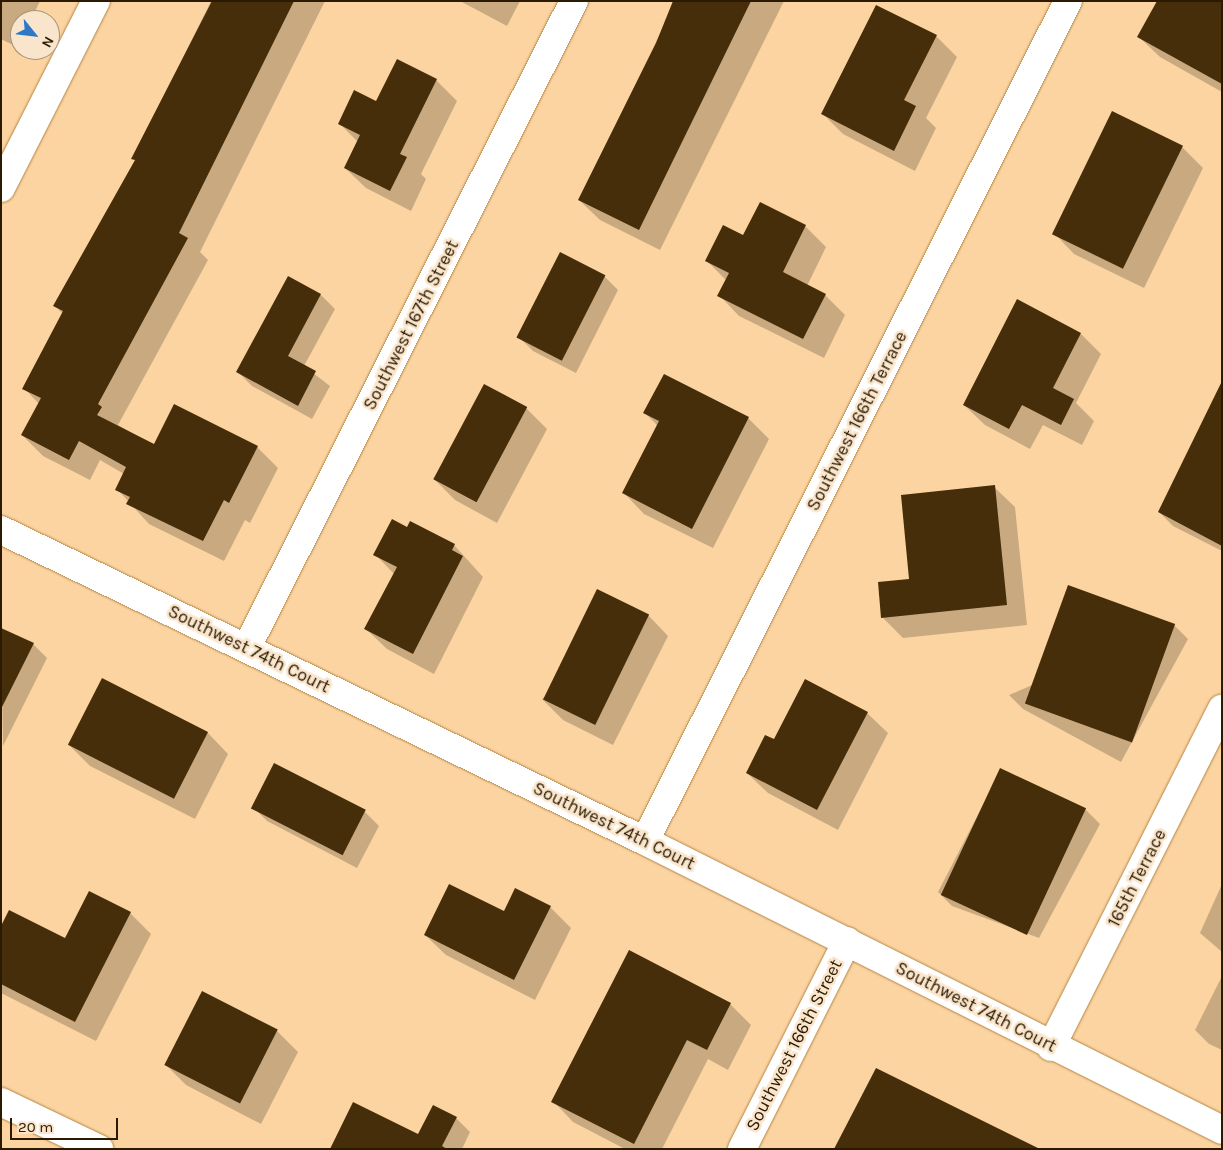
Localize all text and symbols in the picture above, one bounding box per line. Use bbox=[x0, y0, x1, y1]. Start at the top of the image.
north arrow bbox=[10, 10, 60, 60]
text: N bbox=[38, 34, 58, 51]
street label: Southwest 167th Street bbox=[359, 236, 463, 414]
street label: Southwest 166th Terrace bbox=[802, 328, 912, 514]
street label: Southwest 74th Court bbox=[165, 600, 333, 698]
street label: Southwest 74th Court bbox=[530, 777, 698, 875]
street label: 165th Terrace bbox=[1103, 826, 1171, 930]
street label: Southwest 166th Street bbox=[741, 955, 847, 1135]
street label: Southwest 74th Court bbox=[892, 957, 1060, 1057]
scale bar bbox=[12, 1108, 120, 1140]
text: 20 m bbox=[18, 1118, 53, 1136]

